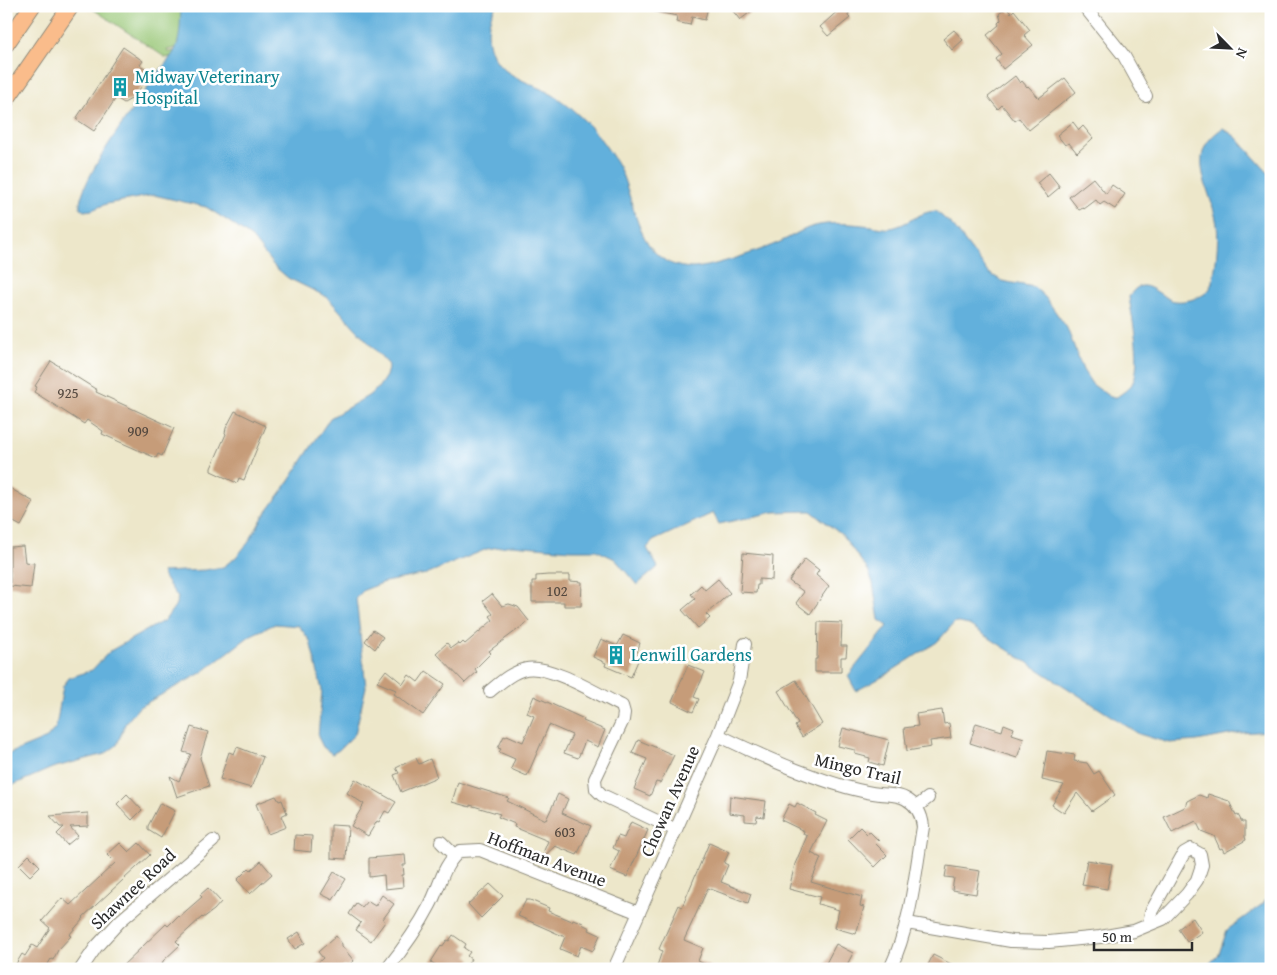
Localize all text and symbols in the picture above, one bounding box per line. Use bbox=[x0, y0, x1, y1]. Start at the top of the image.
north arrow bbox=[1204, 22, 1254, 72]
text: N bbox=[1231, 45, 1253, 62]
place label: Midway Veterinary Hospital bbox=[135, 63, 280, 111]
building icon: Midway Veterinary Hospital bbox=[109, 76, 131, 98]
house number: 925 bbox=[57, 382, 79, 403]
house number: 909 bbox=[127, 420, 149, 441]
house number: 102 bbox=[546, 580, 568, 601]
place label: Lenwill Gardens bbox=[631, 641, 752, 668]
building icon: Lenwill Gardens bbox=[605, 644, 627, 666]
street label: Chowan Avenue bbox=[633, 741, 706, 861]
street label: Mingo Trail bbox=[812, 745, 904, 792]
house number: 603 bbox=[554, 821, 576, 842]
street label: Hoffman Avenue bbox=[484, 823, 610, 894]
street label: Shawnee Road bbox=[84, 841, 182, 936]
scale bar bbox=[1094, 920, 1192, 952]
text: 50 m bbox=[1102, 926, 1133, 947]

